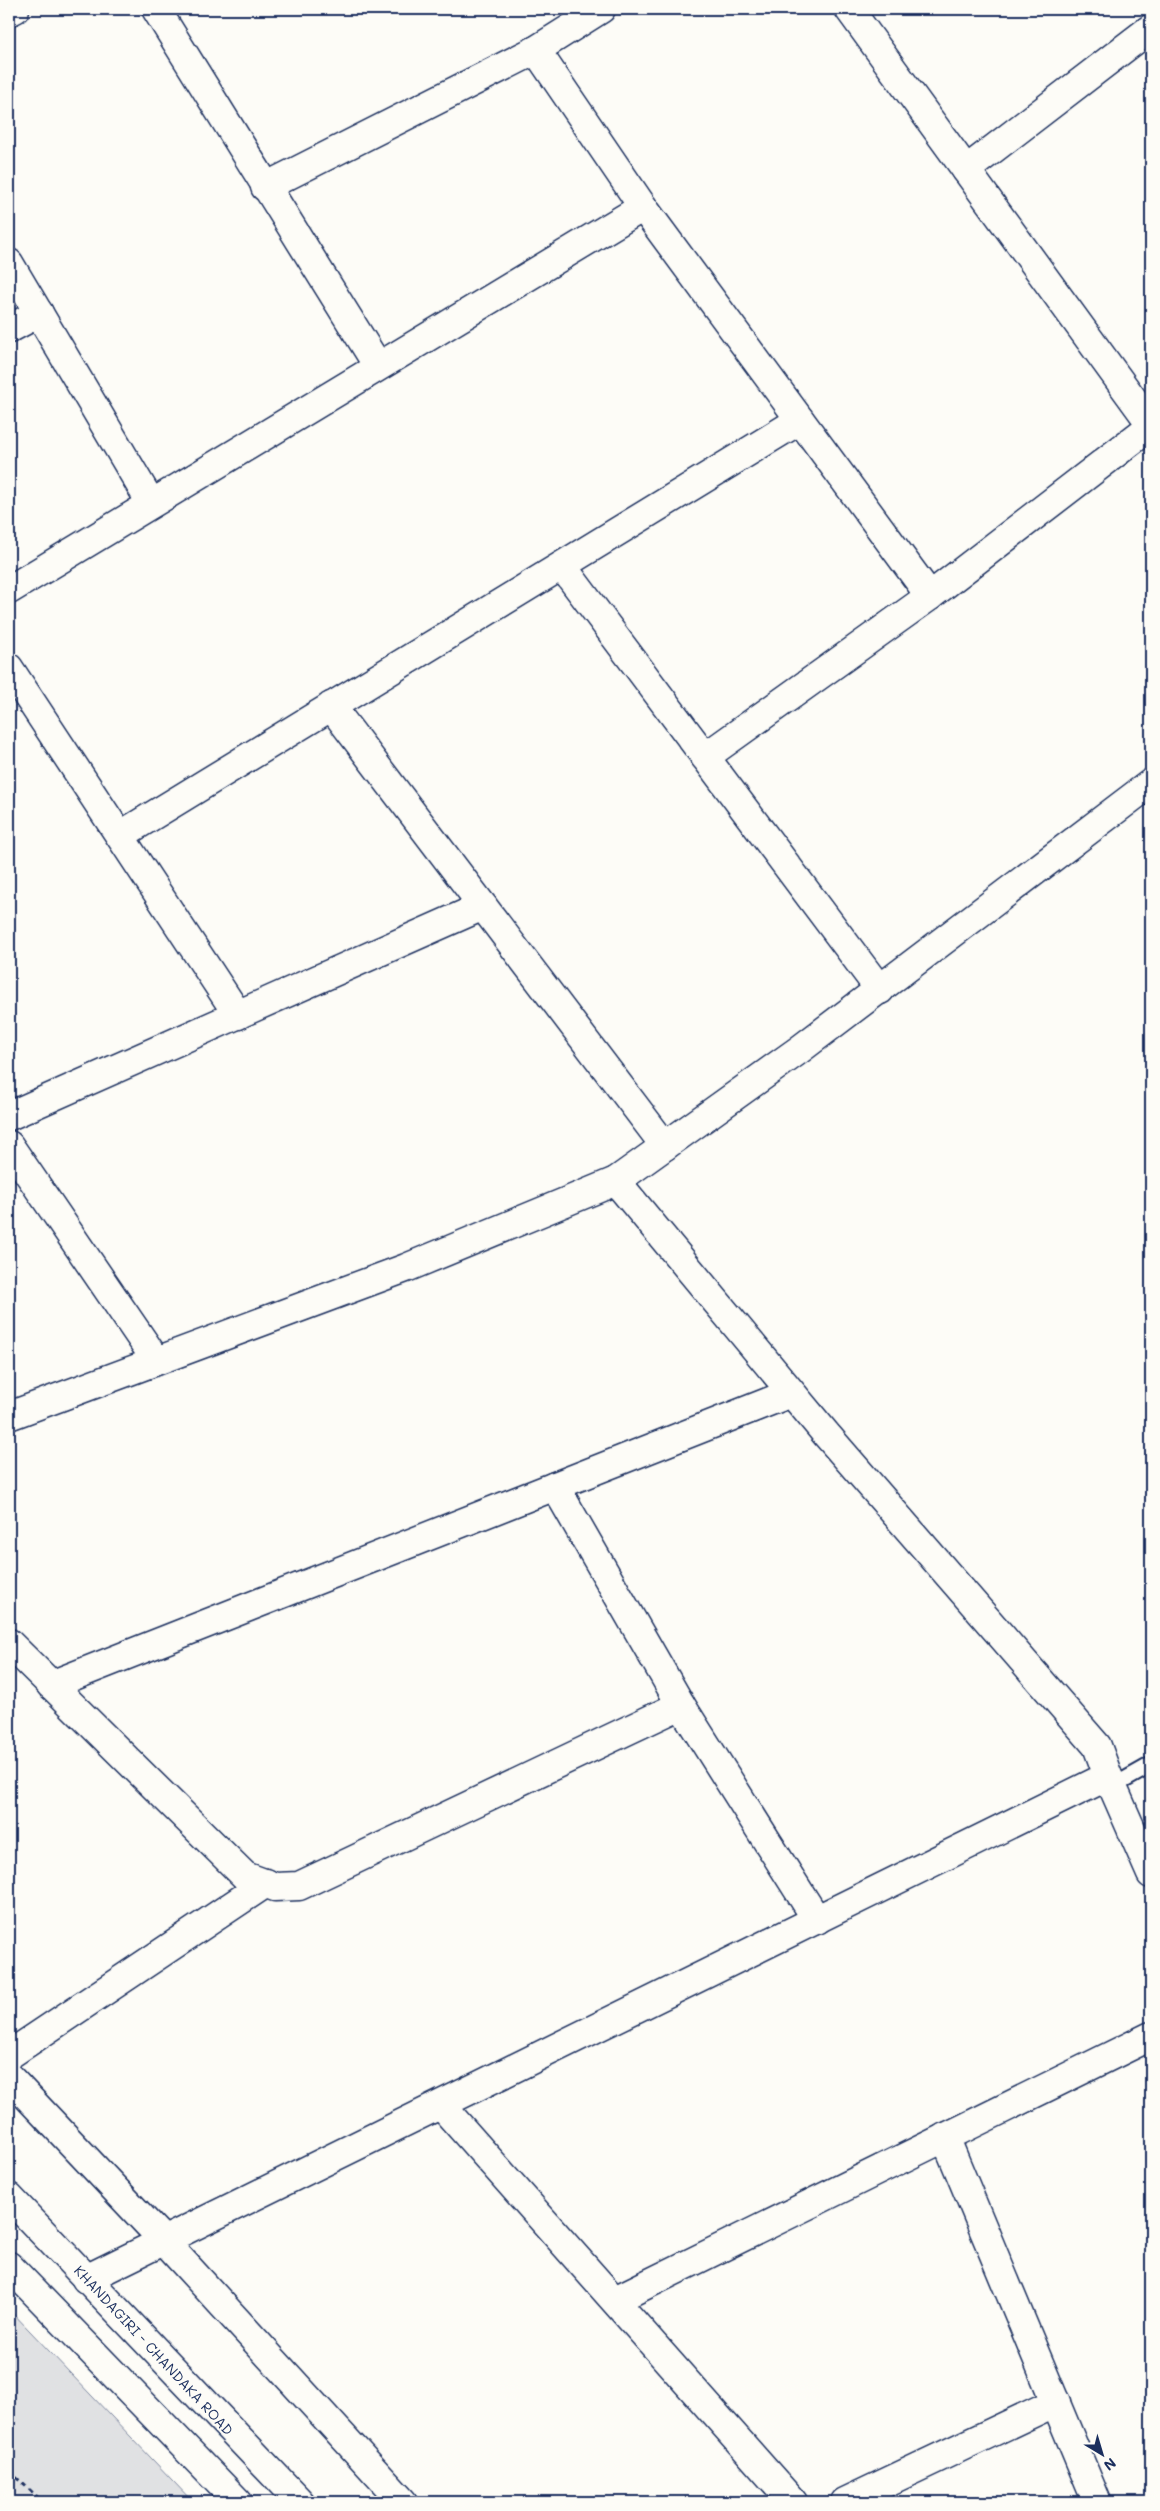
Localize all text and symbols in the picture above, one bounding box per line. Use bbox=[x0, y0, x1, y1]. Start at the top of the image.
street label: KHANDAGIRI - CHANDAKA ROAD bbox=[70, 2261, 238, 2439]
north arrow bbox=[1078, 2428, 1128, 2478]
text: N bbox=[1100, 2454, 1120, 2475]

